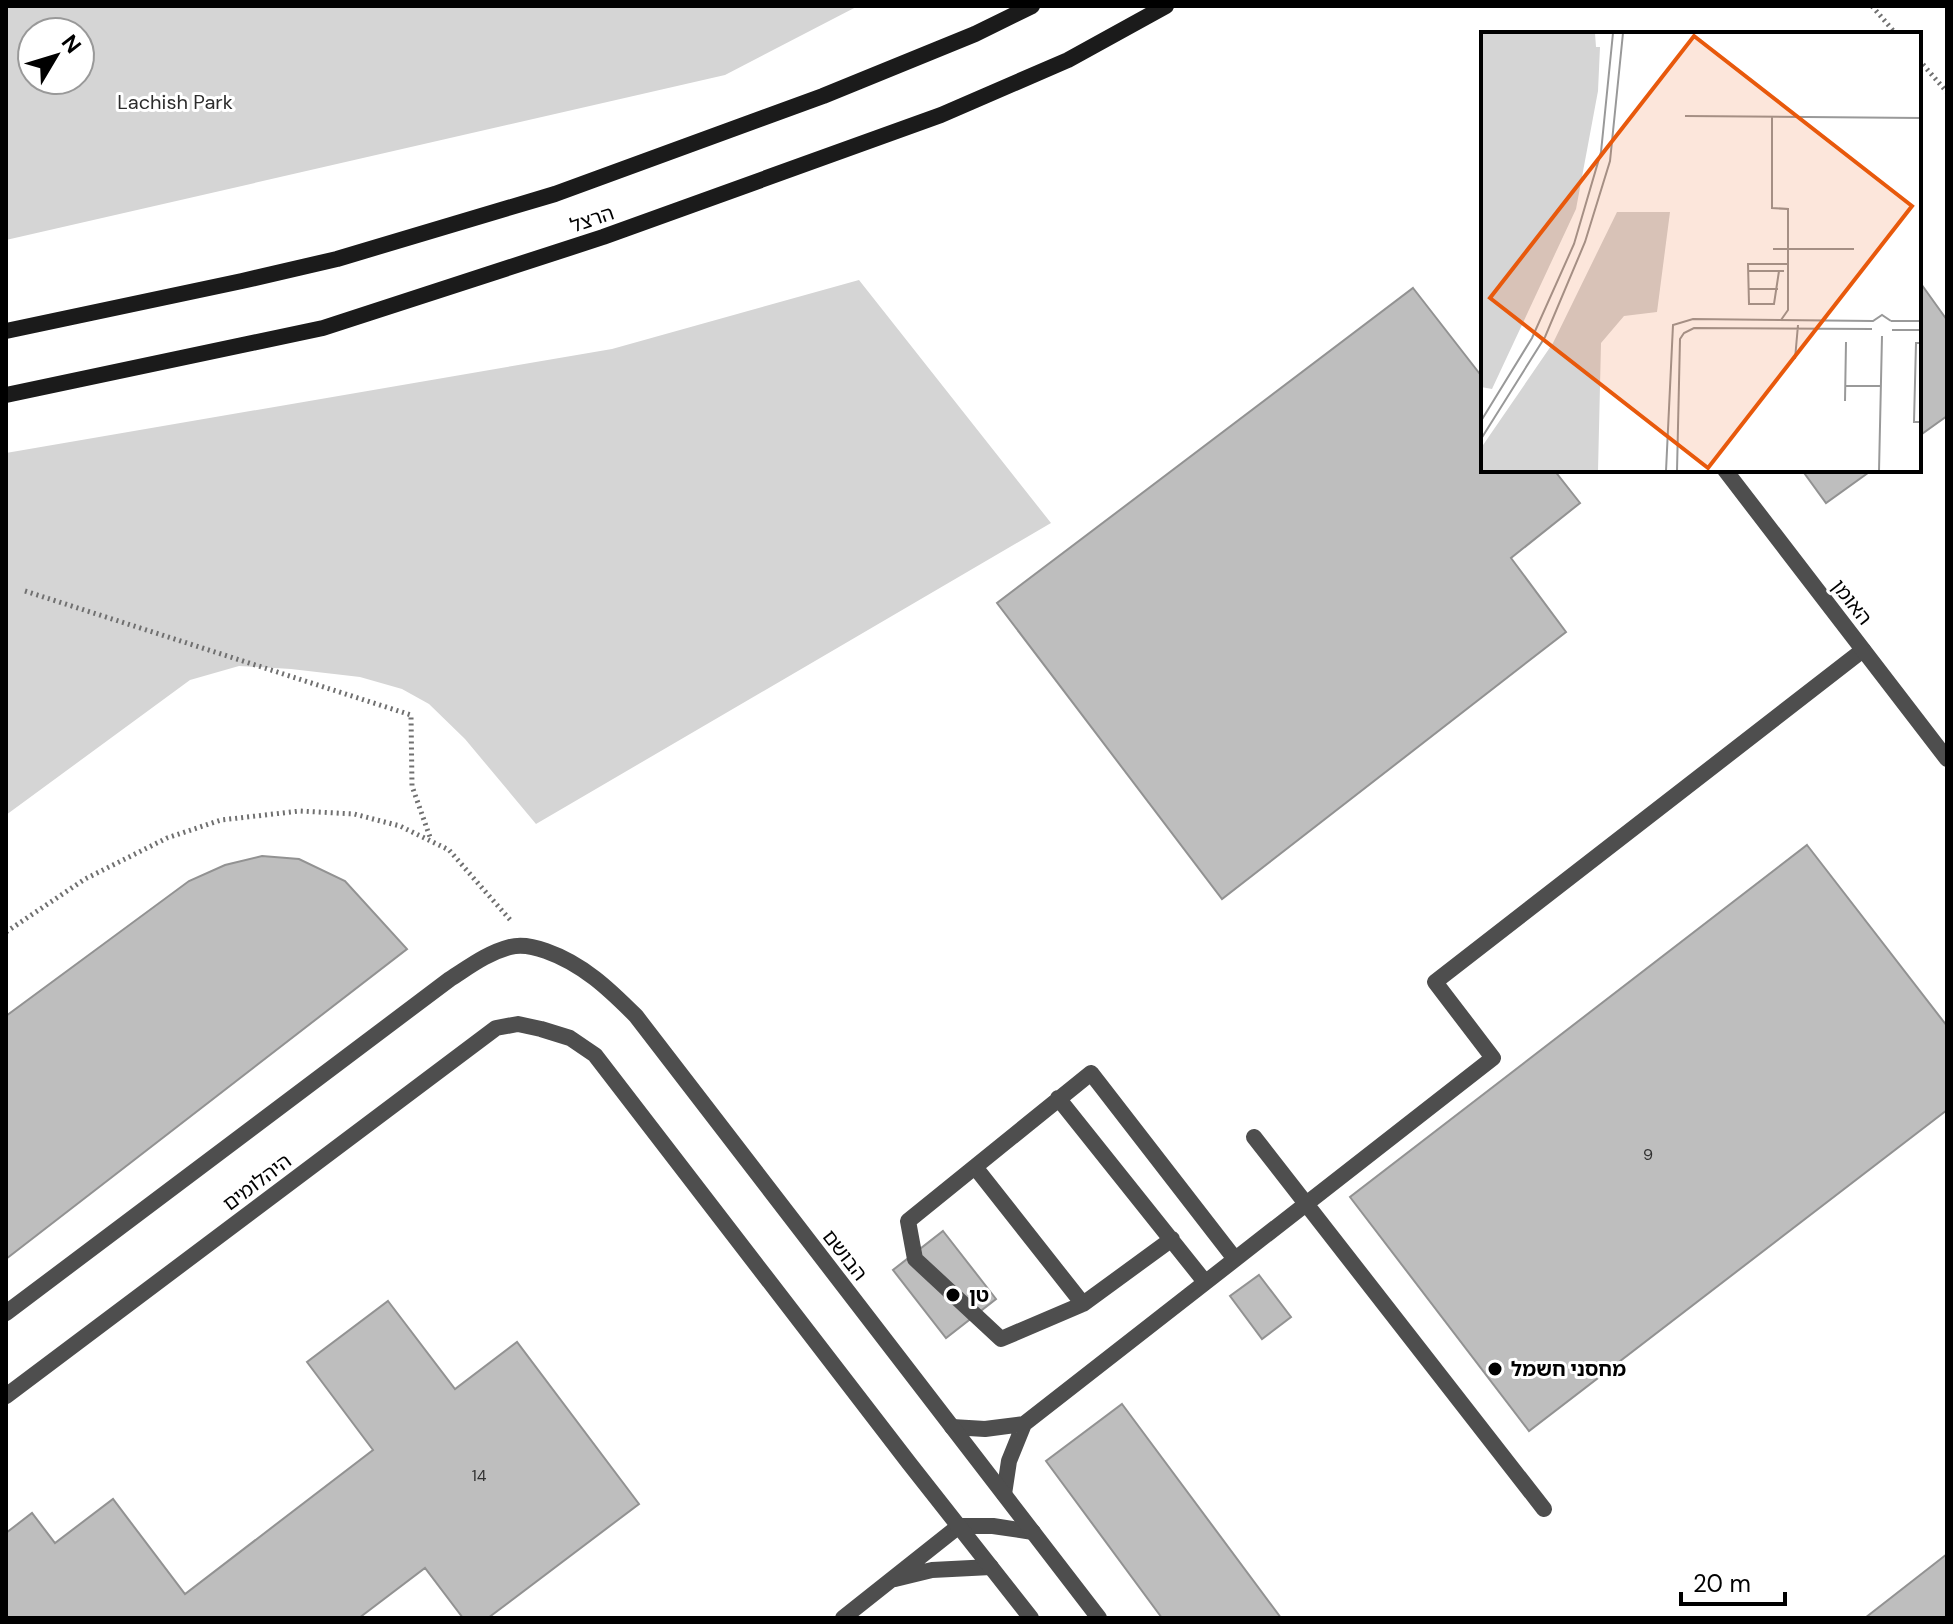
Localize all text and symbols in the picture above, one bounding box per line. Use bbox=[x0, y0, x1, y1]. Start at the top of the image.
north arrow bbox=[16, 16, 96, 96]
text: N bbox=[55, 29, 88, 59]
inset map bbox=[1481, 32, 1921, 472]
park label: Lachish Park bbox=[117, 89, 233, 115]
street label: הרצל bbox=[567, 199, 617, 239]
street label: האומן bbox=[1826, 574, 1878, 630]
house number: 9 bbox=[1643, 1144, 1653, 1165]
street label: היהלומים bbox=[218, 1148, 296, 1216]
street label: הבושם bbox=[817, 1224, 873, 1286]
place label: טן bbox=[969, 1282, 989, 1308]
marker: טן bbox=[944, 1286, 962, 1304]
place label: מחסני חשמל bbox=[1511, 1356, 1626, 1382]
marker: מחסני חשמל bbox=[1486, 1360, 1504, 1378]
house number: 14 bbox=[472, 1465, 487, 1486]
scale bar bbox=[1681, 1556, 1785, 1606]
text: 20 m bbox=[1693, 1568, 1751, 1599]

